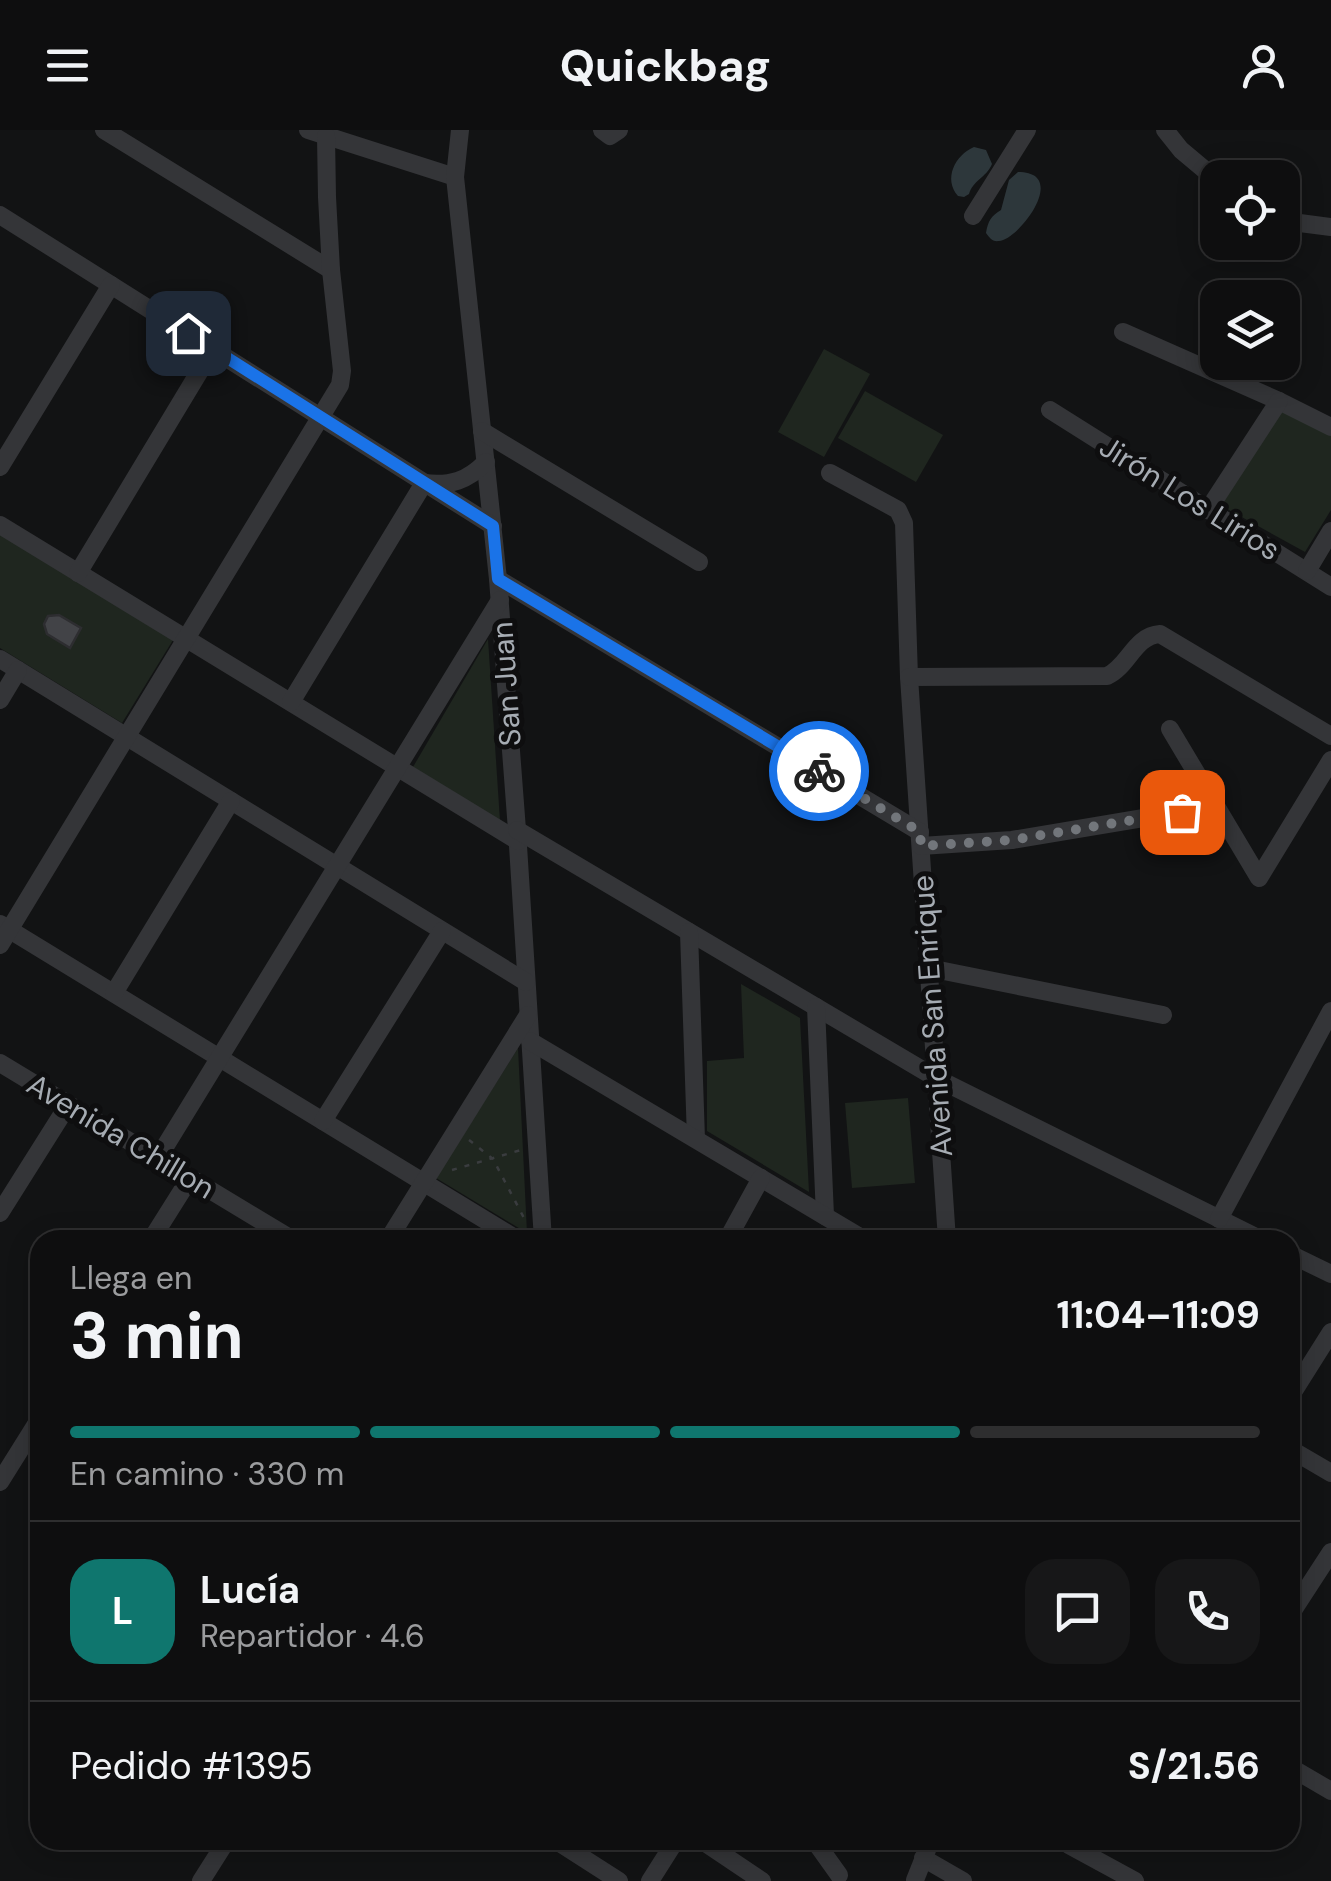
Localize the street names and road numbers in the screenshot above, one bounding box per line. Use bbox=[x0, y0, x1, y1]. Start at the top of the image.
street label: Jirón Los Lirios bbox=[1092, 427, 1288, 569]
street label: San Juan bbox=[482, 620, 530, 748]
street label: Avenida San Enrique bbox=[903, 874, 961, 1158]
street label: Avenida Chillon bbox=[20, 1065, 222, 1207]

